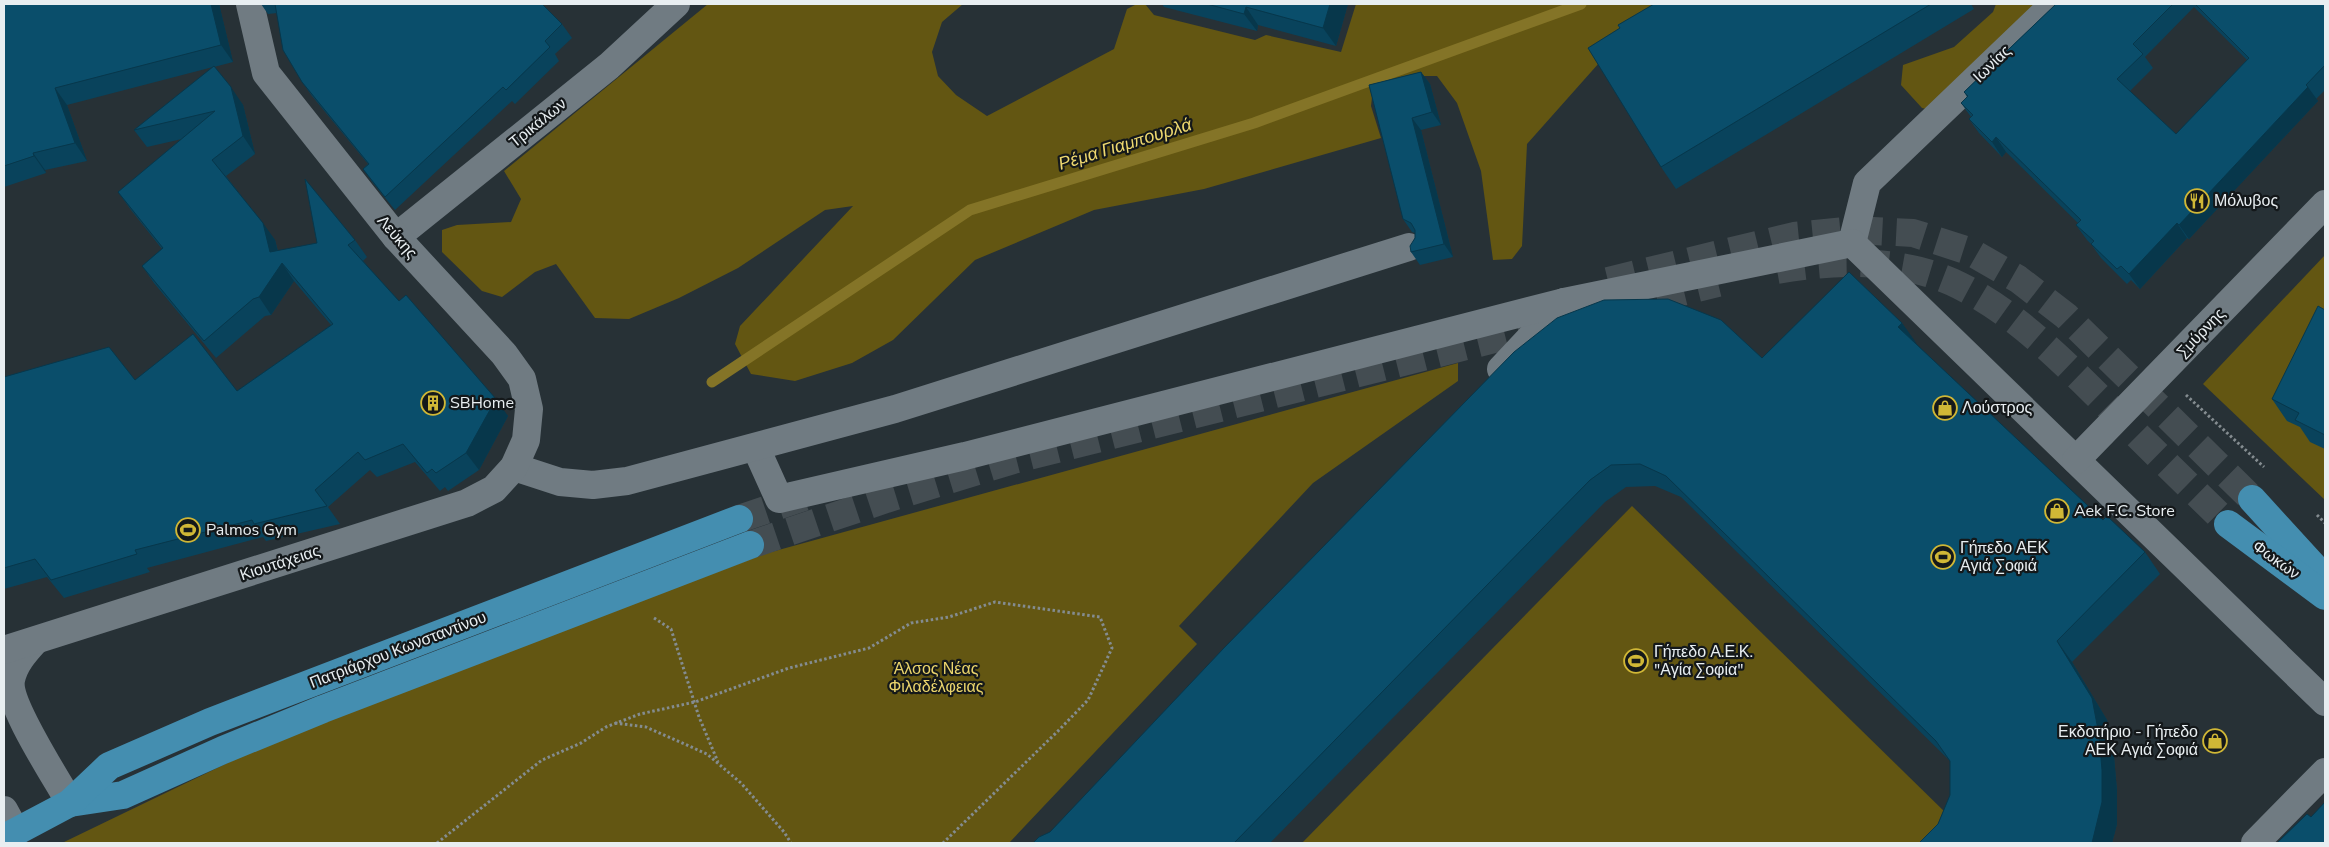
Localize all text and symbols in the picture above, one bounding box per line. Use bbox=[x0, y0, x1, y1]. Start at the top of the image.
street label: Ιωνίας bbox=[1968, 40, 2016, 88]
street label: Τρικάλων bbox=[505, 93, 571, 153]
water label: Ρέμα Γιαμπουρλά bbox=[1055, 112, 1195, 176]
restaurant icon: Μόλυβος bbox=[2184, 188, 2210, 214]
place label: Μόλυβος bbox=[2214, 190, 2278, 212]
street label: Λεύκης bbox=[372, 210, 422, 264]
street label: Σμύρνης bbox=[2172, 303, 2230, 363]
building icon: SBHome bbox=[420, 390, 446, 416]
place label: SBHome bbox=[450, 392, 514, 414]
shop icon: Λούστρος bbox=[1932, 395, 1958, 421]
place label: Λούστρος bbox=[1962, 397, 2033, 419]
shop icon: Aek F.C. Store bbox=[2044, 498, 2070, 524]
place label: Aek F.C. Store bbox=[2074, 500, 2175, 522]
sports icon: Palmos Gym bbox=[175, 517, 201, 543]
place label: Palmos Gym bbox=[206, 519, 297, 541]
street label: Φωκών bbox=[2248, 535, 2304, 585]
place label: Γήπεδο ΑΕΚ Αγιά Σοφιά bbox=[1960, 537, 2048, 577]
street label: Κιουτάχειας bbox=[237, 540, 323, 586]
sports icon: Γήπεδο ΑΕΚ Αγιά Σοφιά bbox=[1930, 544, 1956, 570]
street label: Πατριάρχου Κωνσταντίνου bbox=[306, 606, 490, 694]
place label: Γήπεδο Α.Ε.Κ. "Αγία Σοφία" bbox=[1654, 641, 1753, 681]
sports icon: Γήπεδο Α.Ε.Κ. "Αγία Σοφία" bbox=[1623, 648, 1649, 674]
park label: Άλσος Νέας Φιλαδέλφειας bbox=[888, 658, 984, 698]
place label: Εκδοτήριο - Γήπεδο ΑΕΚ Αγιά Σοφιά bbox=[2058, 721, 2198, 761]
shop icon: Εκδοτήριο - Γήπεδο ΑΕΚ Αγιά Σοφιά bbox=[2202, 728, 2228, 754]

